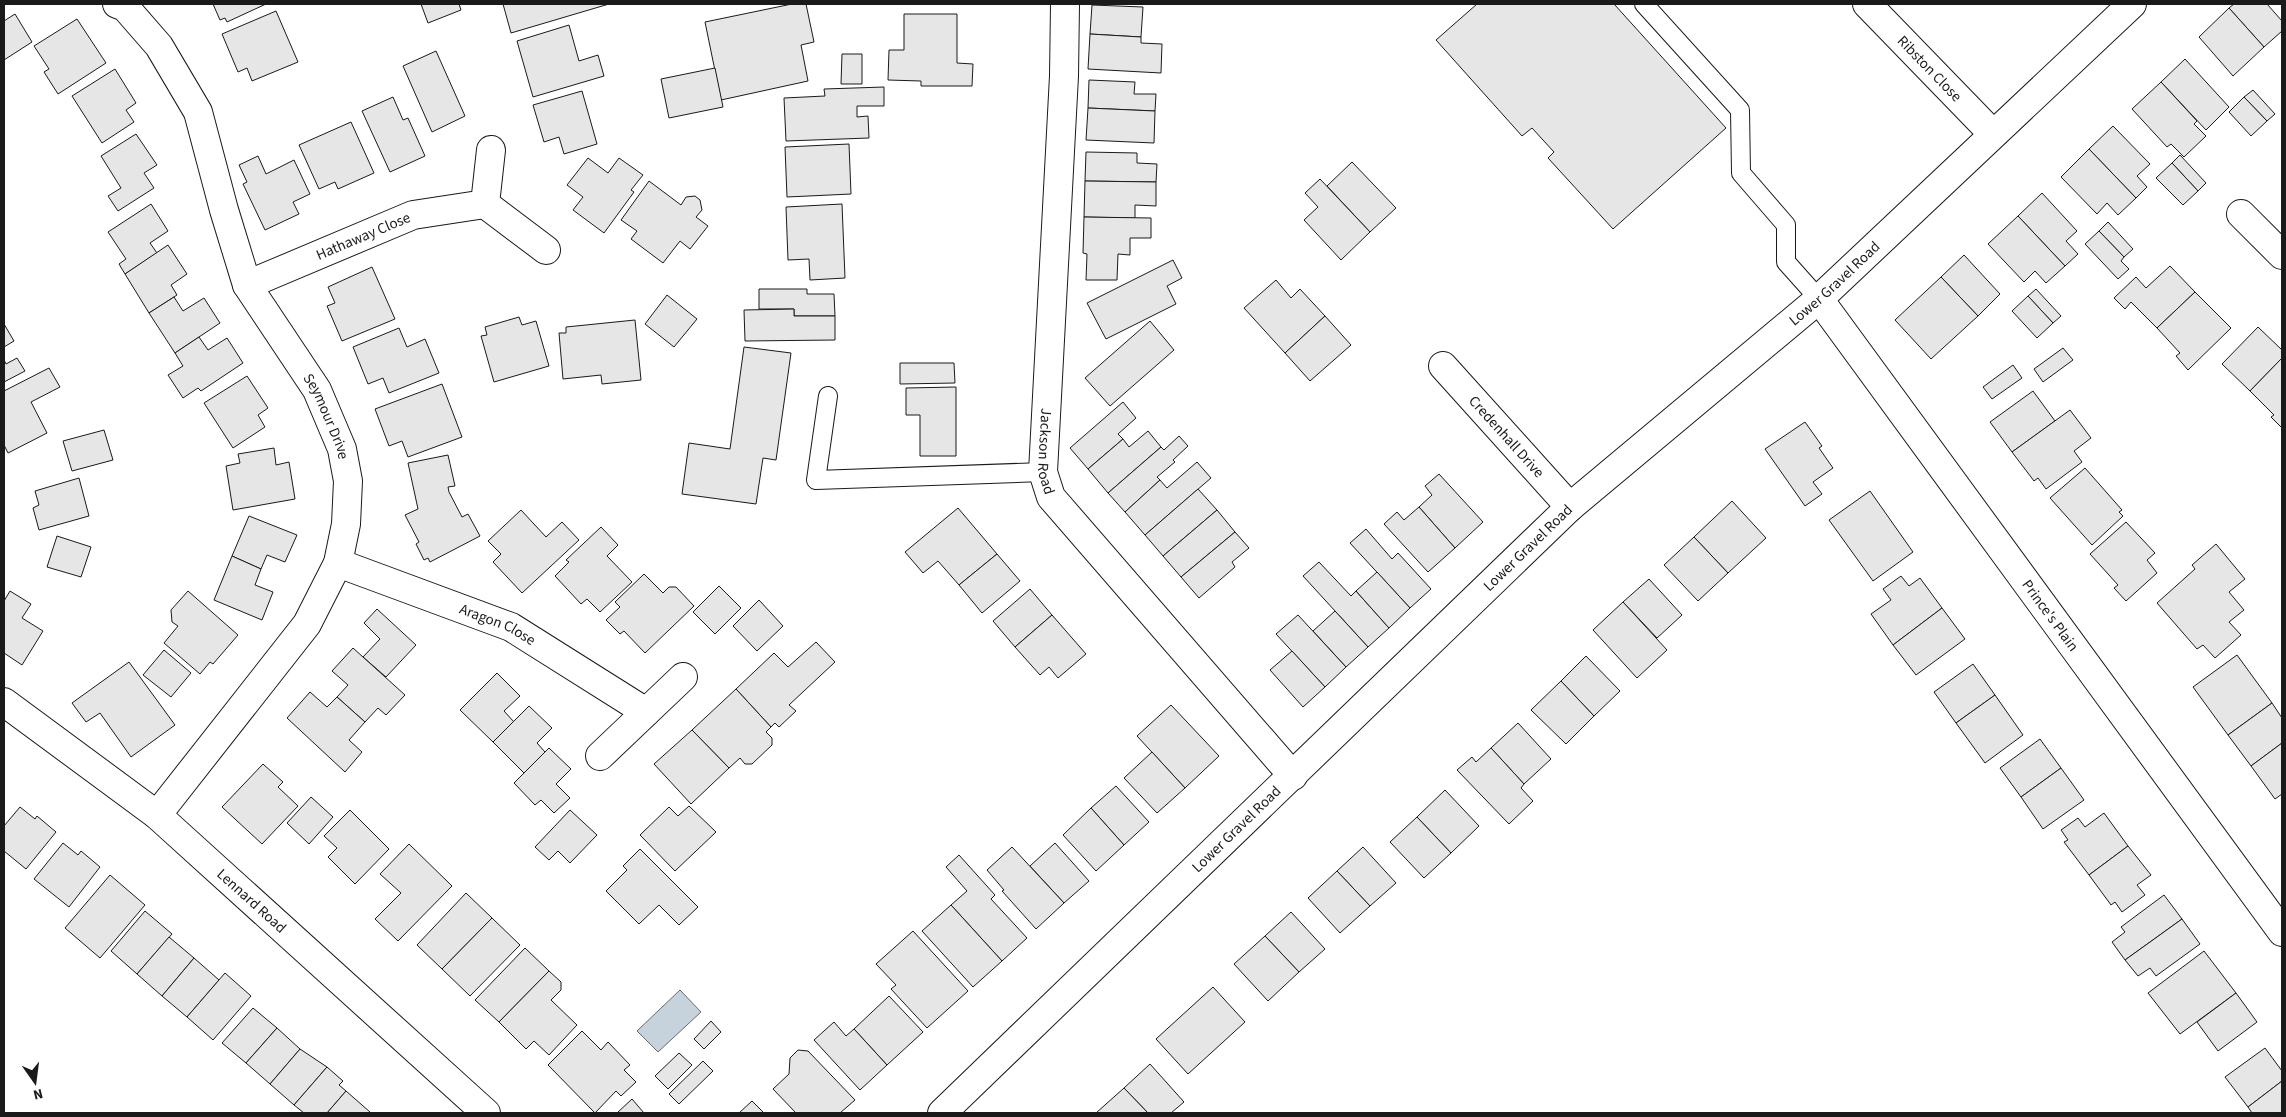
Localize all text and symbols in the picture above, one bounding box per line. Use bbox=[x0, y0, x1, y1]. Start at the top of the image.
street label: Ribston Close bbox=[1892, 31, 1966, 107]
street label: Hathaway Close bbox=[313, 207, 414, 266]
street label: Lower Gravel Road bbox=[1785, 237, 1885, 331]
street label: Seymour Drive bbox=[298, 369, 354, 461]
street label: Credenhall Drive bbox=[1464, 391, 1549, 483]
street label: Jackson Road bbox=[1032, 407, 1060, 497]
street label: Lower Gravel Road bbox=[1479, 500, 1577, 596]
street label: Prince's Plain bbox=[2017, 576, 2083, 656]
street label: Aragon Close bbox=[456, 599, 539, 651]
street label: Lower Gravel Road bbox=[1187, 781, 1286, 877]
street label: Lennard Road bbox=[212, 864, 291, 938]
north arrow bbox=[10, 1057, 60, 1107]
text: N bbox=[31, 1083, 45, 1104]

